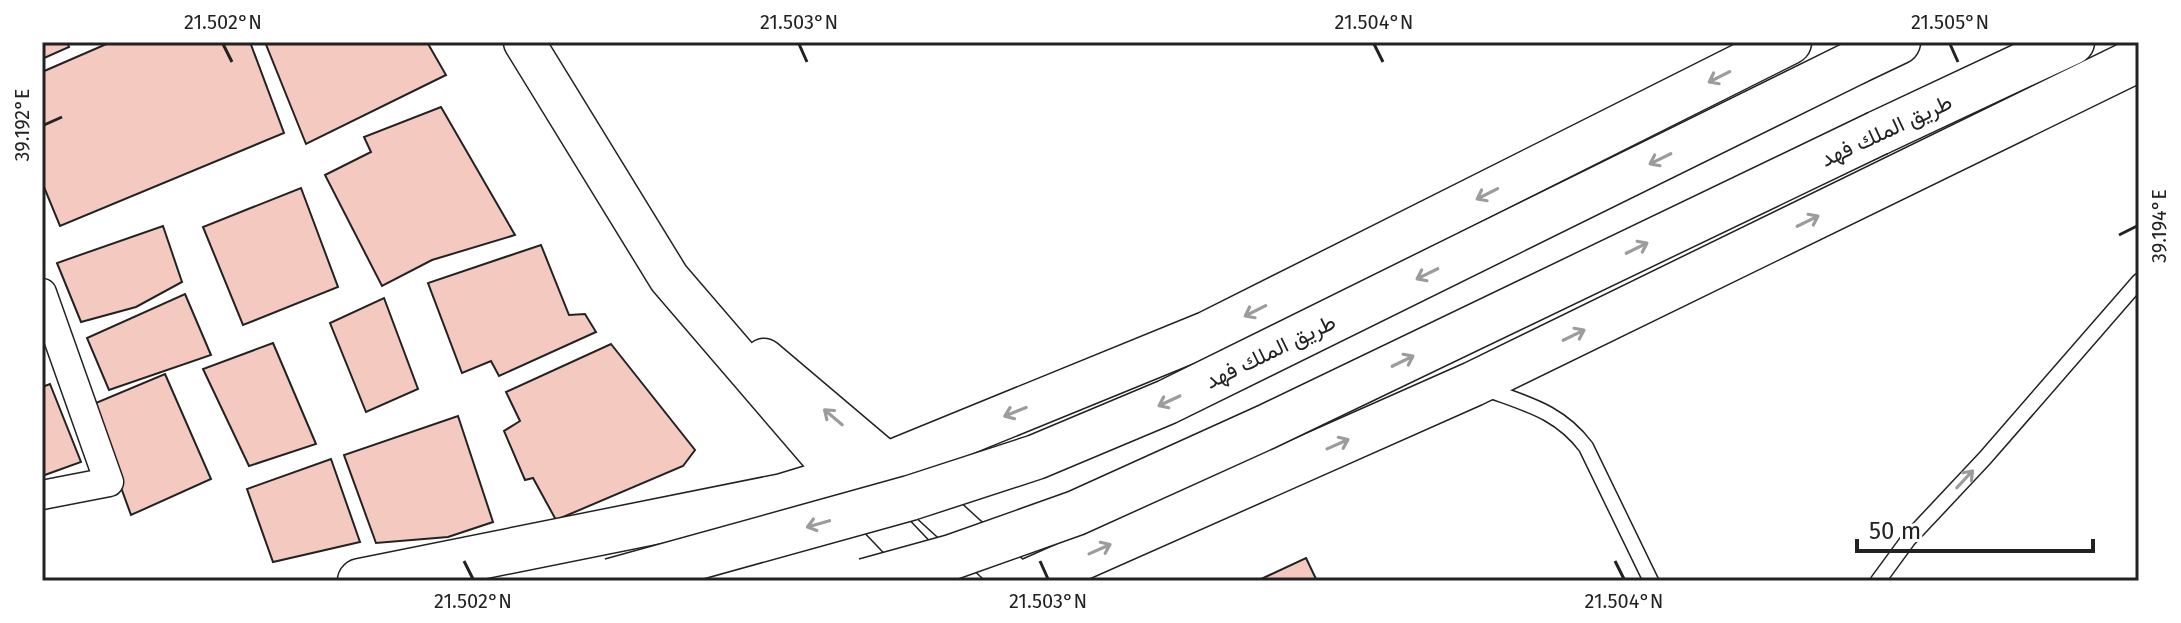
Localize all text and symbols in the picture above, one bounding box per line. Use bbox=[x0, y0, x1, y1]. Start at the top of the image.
text: 21.502°N bbox=[184, 10, 262, 34]
text: 21.503°N bbox=[760, 10, 838, 34]
text: 21.504°N bbox=[1335, 10, 1414, 34]
text: 21.505°N bbox=[1911, 10, 1989, 34]
one-way arrow bbox=[1708, 70, 1732, 85]
street label: طريق الملك فهد bbox=[1816, 88, 1956, 173]
text: 39.192°E bbox=[10, 89, 34, 161]
one-way arrow bbox=[1649, 152, 1673, 167]
one-way arrow bbox=[1475, 187, 1499, 202]
text: 39.194°E bbox=[2147, 189, 2171, 263]
one-way arrow bbox=[1795, 213, 1819, 228]
one-way arrow bbox=[1625, 240, 1648, 255]
one-way arrow bbox=[1416, 267, 1440, 282]
one-way arrow bbox=[1243, 304, 1267, 319]
street label: طريق الملك فهد bbox=[1200, 308, 1340, 395]
one-way arrow bbox=[1562, 327, 1586, 342]
one-way arrow bbox=[1390, 353, 1414, 368]
one-way arrow bbox=[1157, 394, 1181, 409]
one-way arrow bbox=[1003, 406, 1028, 421]
one-way arrow bbox=[823, 408, 843, 426]
one-way arrow bbox=[1326, 436, 1350, 451]
one-way arrow bbox=[1956, 470, 1974, 490]
scale bar bbox=[1857, 503, 2093, 553]
one-way arrow bbox=[806, 517, 832, 532]
text: 50 m bbox=[1869, 517, 1921, 545]
one-way arrow bbox=[1088, 541, 1112, 556]
text: 21.502°N bbox=[434, 589, 512, 613]
text: 21.503°N bbox=[1009, 589, 1087, 613]
text: 21.504°N bbox=[1585, 589, 1664, 613]

